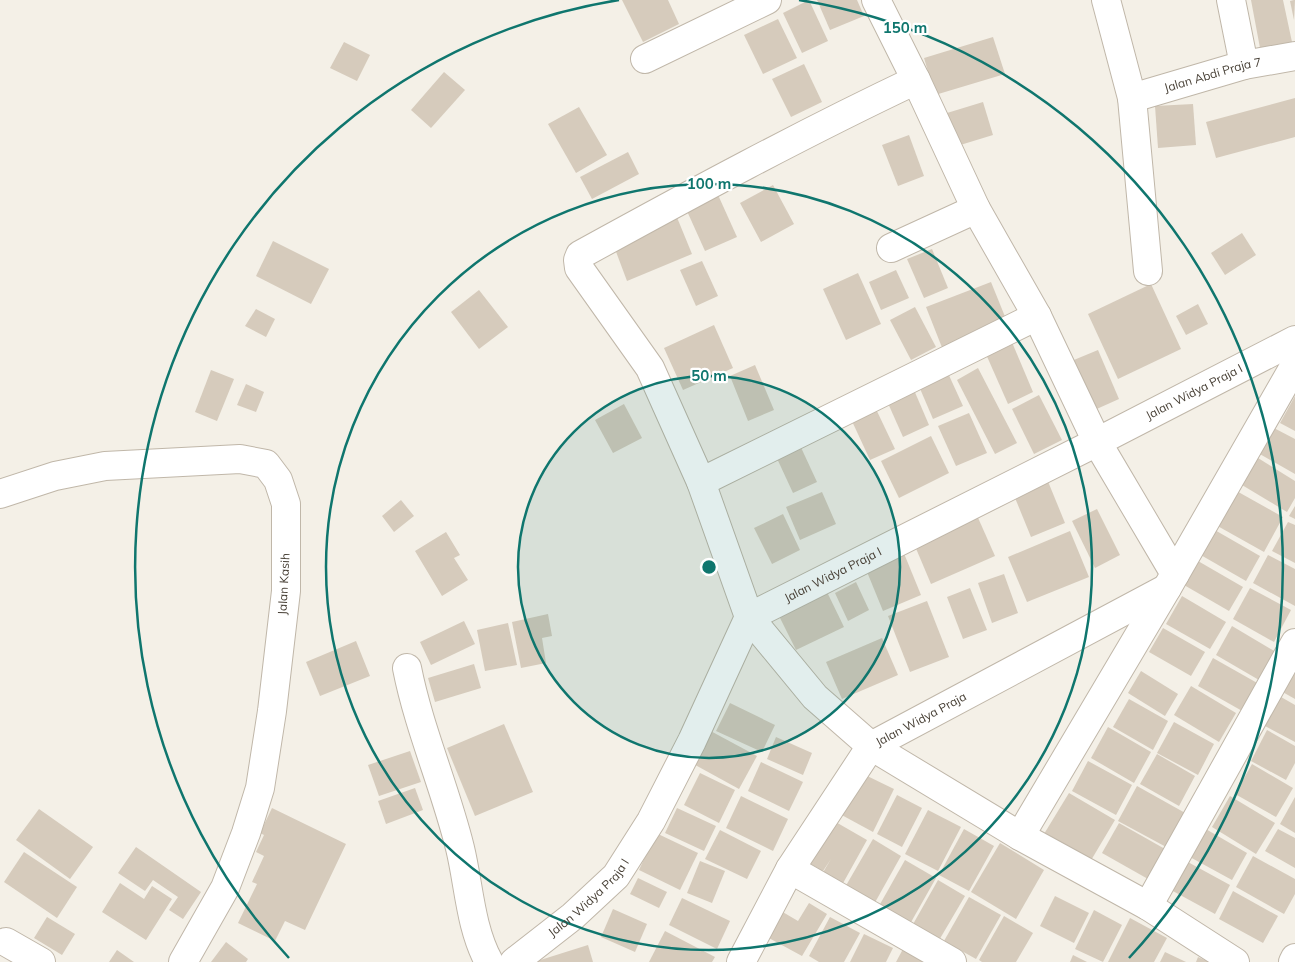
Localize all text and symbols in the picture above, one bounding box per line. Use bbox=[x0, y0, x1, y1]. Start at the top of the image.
text: 150 m bbox=[883, 18, 927, 37]
street label: Jalan Abdi Praja 7 bbox=[1162, 54, 1262, 95]
text: 100 m bbox=[687, 174, 731, 193]
street label: Jalan Widya Praja I bbox=[1143, 360, 1245, 423]
text: 50 m bbox=[691, 366, 727, 385]
street label: Jalan Widya Praja I bbox=[782, 544, 884, 605]
street label: Jalan Kasih bbox=[274, 553, 293, 615]
centre of rings bbox=[700, 558, 718, 576]
street label: Jalan Widya Praja bbox=[873, 689, 969, 749]
street label: Jalan Widya Praja I bbox=[545, 856, 632, 940]

